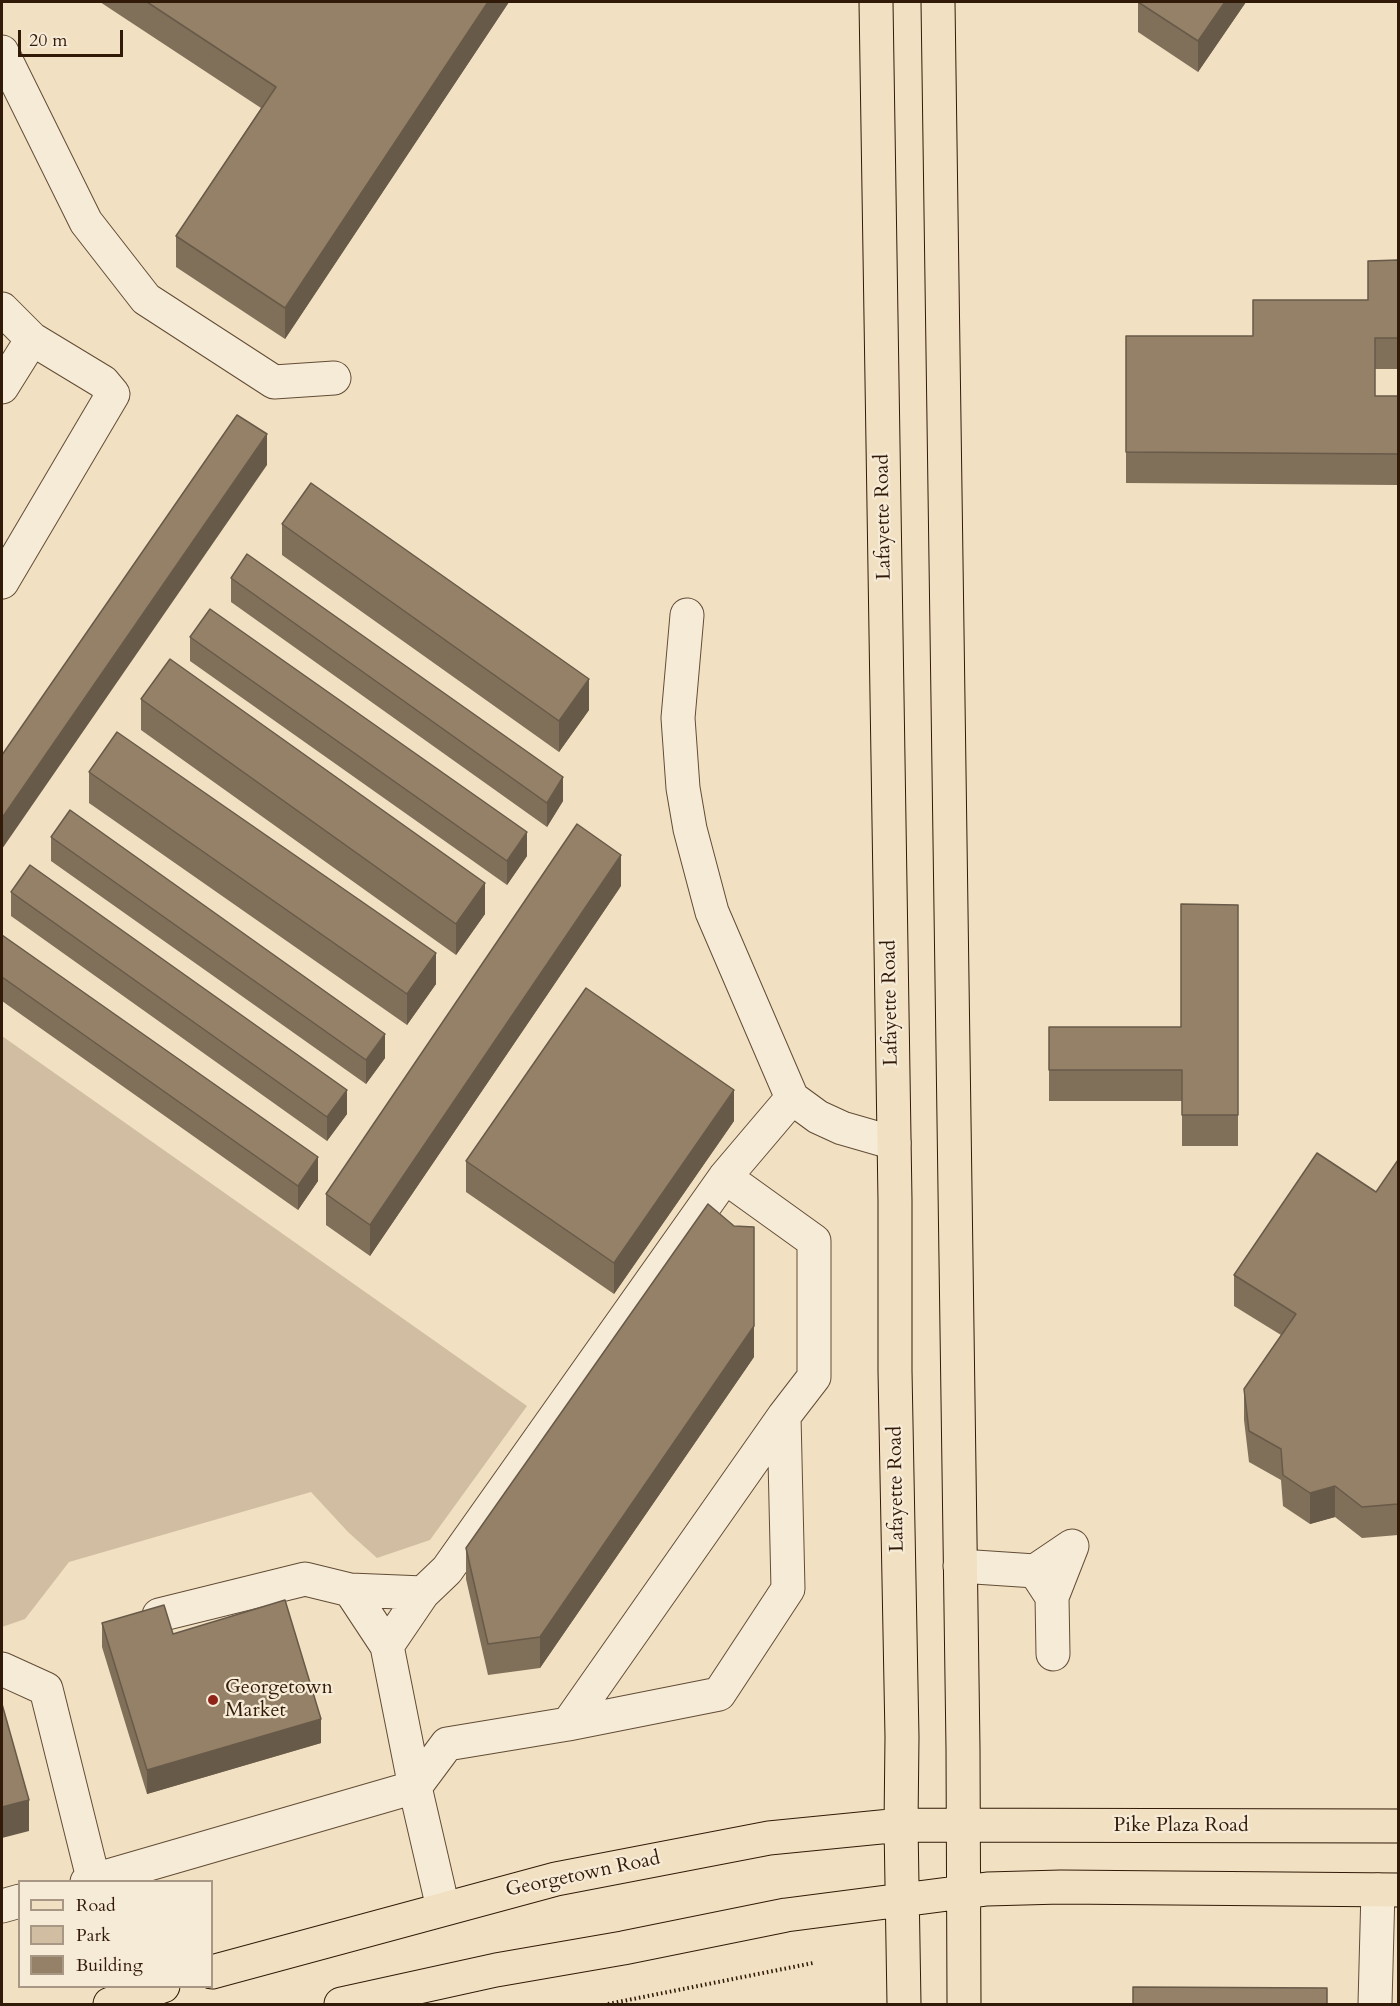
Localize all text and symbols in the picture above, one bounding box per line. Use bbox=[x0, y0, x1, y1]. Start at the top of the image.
scale bar bbox=[21, 18, 126, 56]
text: 20 m bbox=[29, 28, 68, 53]
street label: Lafayette Road bbox=[871, 454, 897, 580]
street label: Lafayette Road bbox=[878, 940, 904, 1066]
street label: Lafayette Road bbox=[884, 1426, 910, 1552]
place label: Georgetown Market bbox=[225, 1676, 333, 1723]
marker: Georgetown Market bbox=[206, 1693, 220, 1707]
street label: Pike Plaza Road bbox=[1113, 1814, 1249, 1838]
street label: Georgetown Road bbox=[504, 1847, 662, 1903]
legend bbox=[18, 1880, 213, 1988]
text: Road bbox=[76, 1893, 116, 1918]
text: Park bbox=[76, 1923, 111, 1948]
text: Building bbox=[76, 1953, 143, 1978]

